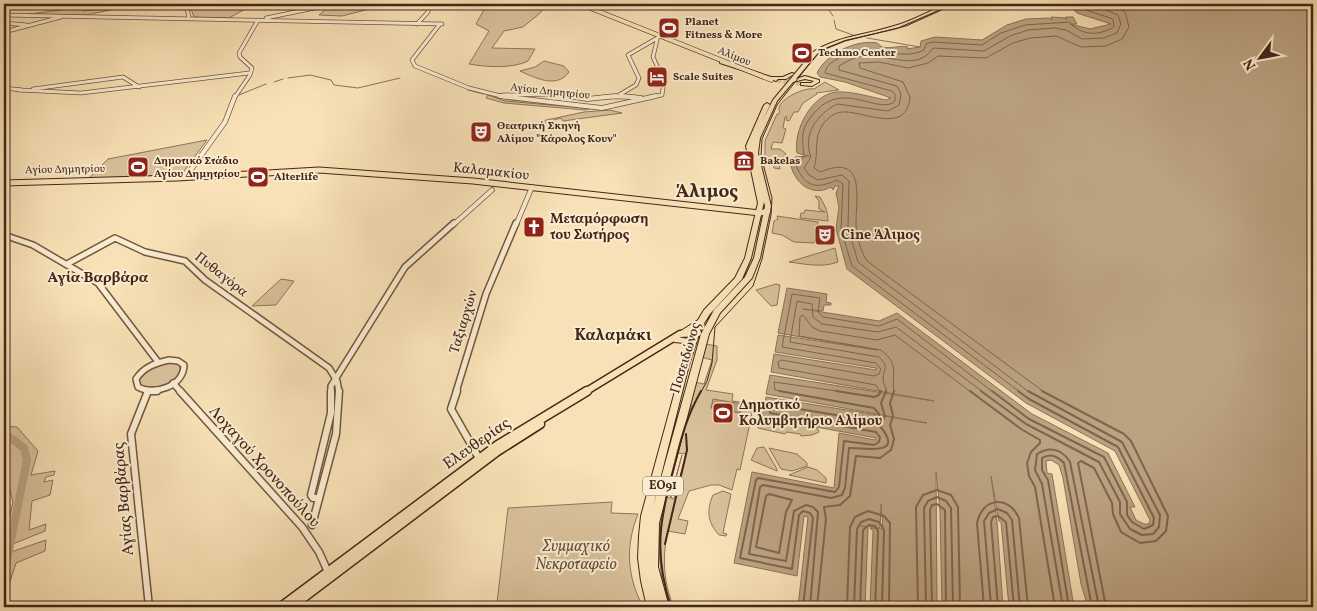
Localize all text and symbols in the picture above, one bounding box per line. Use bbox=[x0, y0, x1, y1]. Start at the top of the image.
place label: Planet Fitness & More bbox=[685, 15, 763, 43]
sports icon: Planet Fitness & More bbox=[657, 16, 681, 40]
north arrow bbox=[1234, 32, 1284, 82]
sports icon: Techmo Center bbox=[790, 41, 814, 65]
street label: Αλίμου bbox=[715, 44, 753, 70]
place label: Techmo Center bbox=[818, 46, 897, 61]
text: N bbox=[1239, 55, 1261, 73]
hotel icon: Scale Suites bbox=[645, 65, 669, 89]
place label: Scale Suites bbox=[673, 70, 733, 85]
street label: Αγίου Δημητρίου bbox=[509, 80, 591, 104]
place label: Θεατρική Σκηνή Αλίμου "Κάρολος Κουν" bbox=[497, 119, 617, 147]
theatre icon: Θεατρική Σκηνή Αλίμου "Κάρολος Κουν" bbox=[469, 120, 493, 144]
museum icon: Bakelas bbox=[732, 149, 756, 173]
place label: Δημοτικό Στάδιο Αγίου Δημητρίου bbox=[154, 154, 240, 182]
place label: Bakelas bbox=[760, 154, 800, 169]
sports icon: Δημοτικό Στάδιο Αγίου Δημητρίου bbox=[126, 155, 150, 179]
street label: Καλαμακίου bbox=[452, 159, 530, 185]
street label: Αγίου Δημητρίου bbox=[25, 162, 105, 178]
sports icon: Alterlife bbox=[246, 165, 270, 189]
place label: Alterlife bbox=[274, 170, 318, 185]
district label: Άλιμος bbox=[676, 179, 738, 205]
place label: Μεταμόρφωση του Σωτήρος bbox=[550, 210, 649, 245]
church icon: Μεταμόρφωση του Σωτήρος bbox=[522, 215, 546, 239]
theatre icon: Cine Άλιμος bbox=[813, 223, 837, 247]
place label: Cine Άλιμος bbox=[841, 226, 920, 245]
street label: Πυθαγόρα bbox=[190, 248, 252, 302]
district label: Αγία Βαρβάρα bbox=[48, 268, 149, 289]
street label: Ταξιαρχών bbox=[445, 288, 483, 356]
street label: Ποσειδώνος bbox=[666, 320, 706, 396]
district label: Καλαμάκι bbox=[574, 325, 652, 347]
place label: Δημοτικό Κολυμβητήριο Αλίμου bbox=[739, 396, 882, 431]
street label: Λοχαγού Χρονοπούλου bbox=[203, 401, 325, 533]
sports icon: Δημοτικό Κολυμβητήριο Αλίμου bbox=[711, 401, 735, 425]
street label: Ελευθερίας bbox=[439, 413, 515, 475]
street label: Αγίας Βαρβάρας bbox=[108, 441, 140, 557]
road number: ΕΟ91 bbox=[643, 476, 683, 496]
park label: Συμμαχικό Νεκροταφείο bbox=[535, 536, 618, 576]

